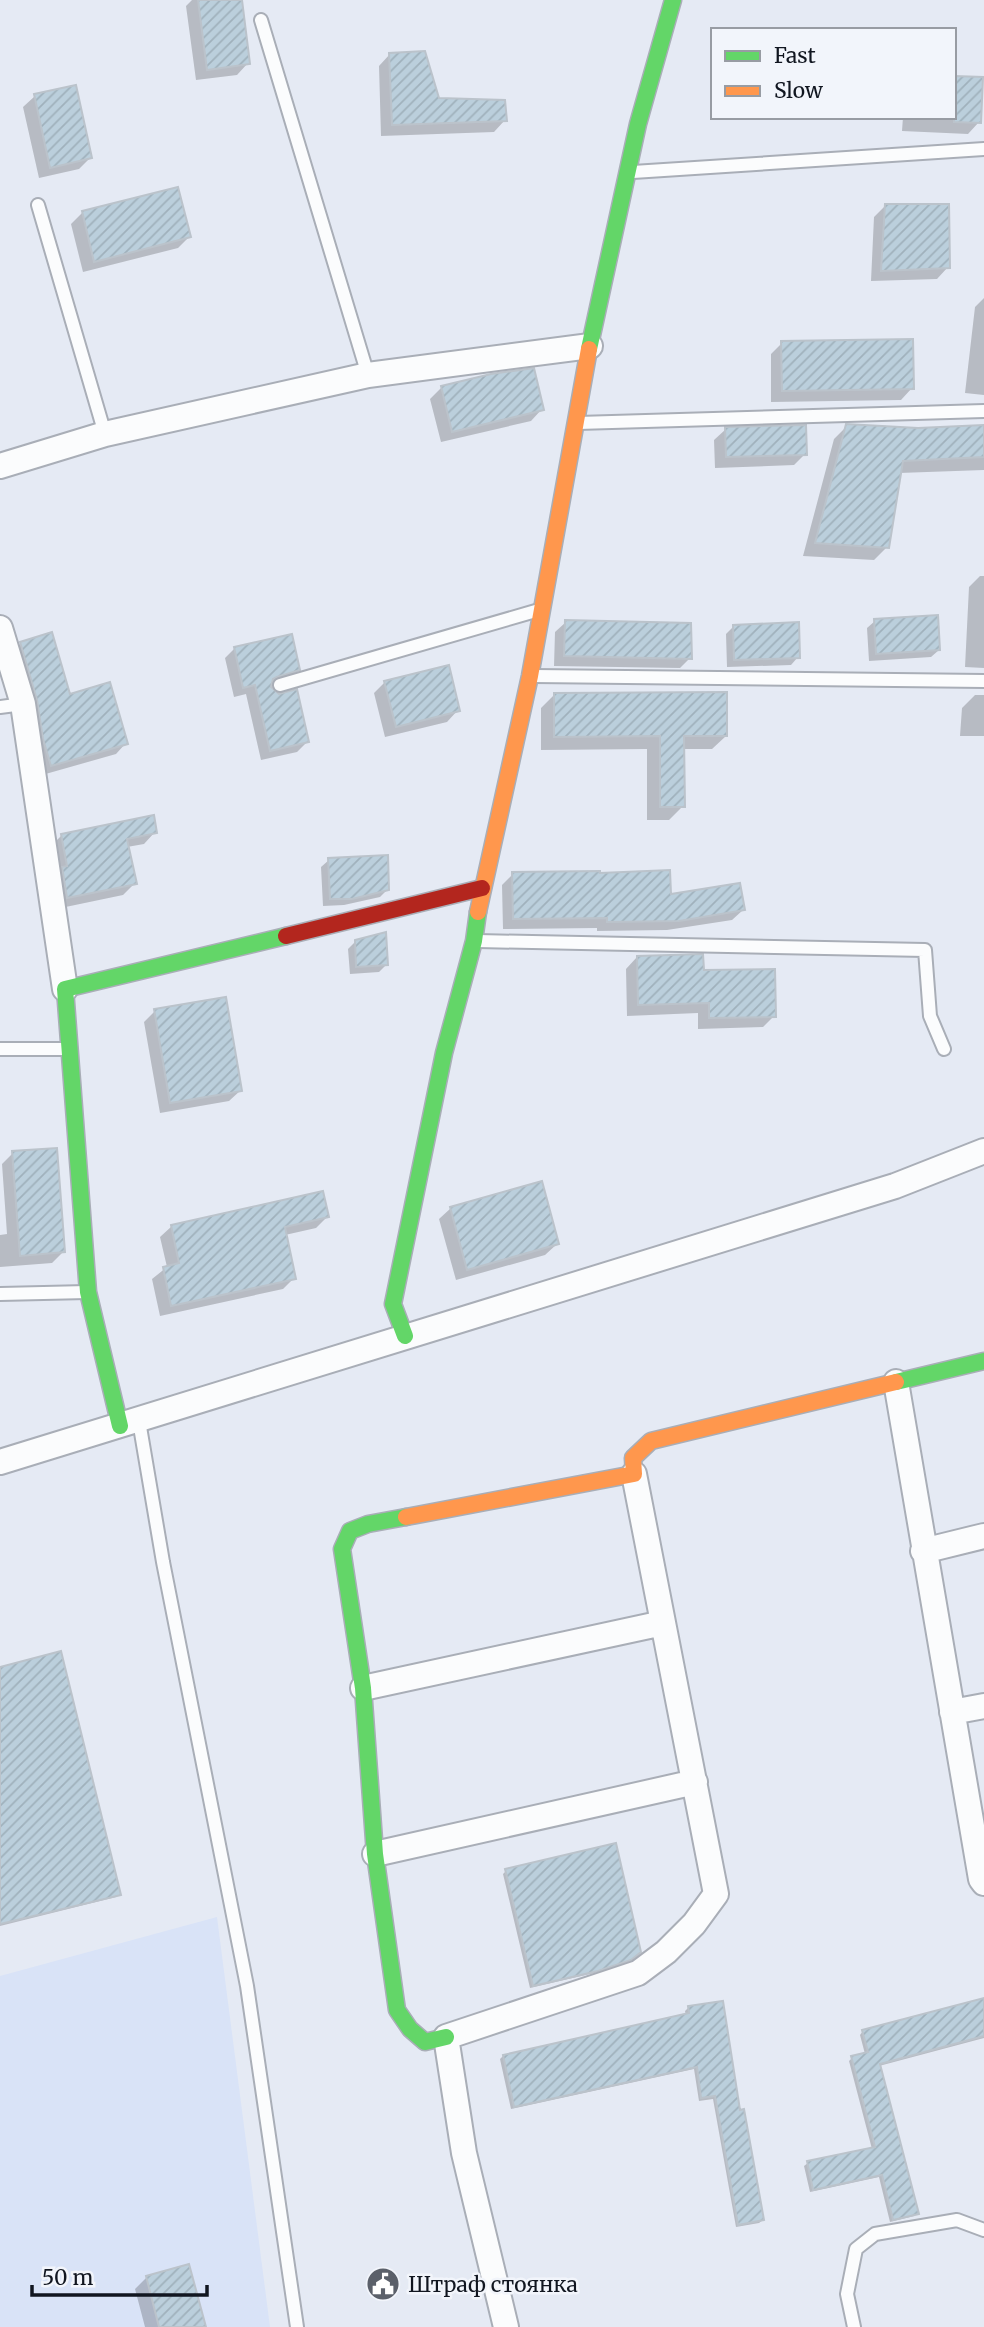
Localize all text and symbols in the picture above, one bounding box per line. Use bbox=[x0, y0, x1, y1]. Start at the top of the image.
legend bbox=[711, 28, 956, 119]
text: Fast bbox=[774, 42, 816, 69]
text: Slow bbox=[774, 77, 823, 104]
scale bar bbox=[32, 2254, 206, 2298]
text: 50 m bbox=[42, 2264, 93, 2291]
public building icon: Штраф стоянка bbox=[364, 2265, 402, 2303]
place label: Штраф стоянка bbox=[408, 2271, 578, 2298]

